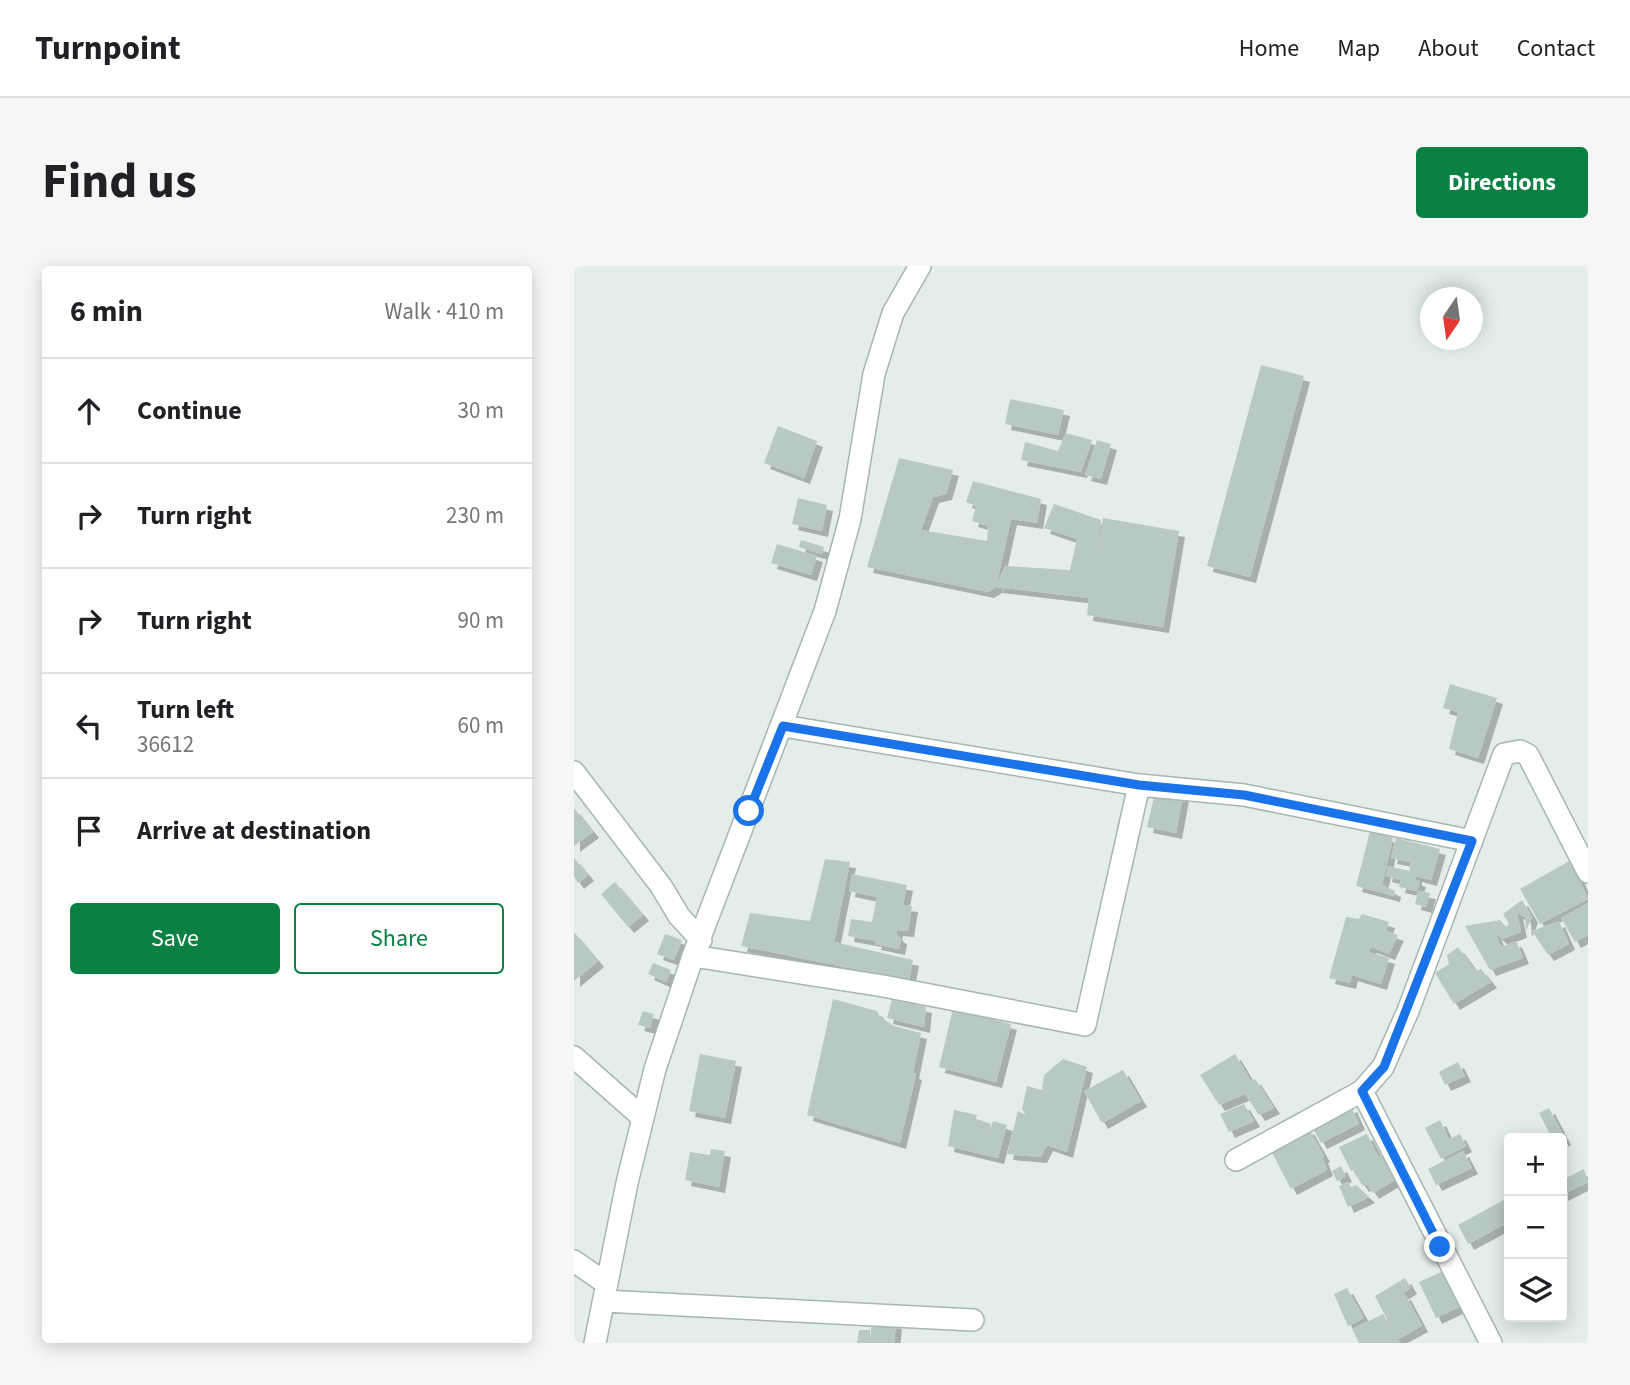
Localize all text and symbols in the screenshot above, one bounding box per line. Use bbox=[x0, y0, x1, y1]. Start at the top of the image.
text: Turnpoint bbox=[35, 25, 181, 72]
text: Home bbox=[1239, 31, 1299, 66]
text: Map bbox=[1337, 31, 1380, 66]
text: About bbox=[1418, 31, 1479, 66]
text: Contact bbox=[1517, 31, 1595, 66]
text: Find us bbox=[42, 147, 197, 217]
button: Directions bbox=[1416, 147, 1588, 218]
north arrow bbox=[1420, 287, 1483, 350]
text: 6 min bbox=[70, 290, 143, 333]
text: Walk · 410 m bbox=[385, 295, 504, 328]
icon: ahead bbox=[70, 392, 108, 430]
text: Continue bbox=[137, 392, 242, 429]
text: 30 m bbox=[457, 394, 504, 427]
icon: right bbox=[70, 497, 108, 535]
text: Turn right bbox=[137, 497, 252, 534]
text: 230 m bbox=[446, 499, 504, 532]
icon: right bbox=[70, 602, 108, 640]
text: Turn right bbox=[137, 602, 252, 639]
text: 90 m bbox=[457, 604, 504, 637]
text: Turn left bbox=[137, 691, 234, 728]
icon: left bbox=[70, 707, 108, 745]
text: 60 m bbox=[457, 709, 504, 742]
text: 36612 bbox=[137, 728, 194, 761]
route start bbox=[733, 795, 764, 826]
icon: arrive bbox=[70, 812, 108, 850]
text: Arrive at destination bbox=[137, 812, 371, 849]
button: Save bbox=[70, 903, 280, 974]
button: Share bbox=[294, 903, 504, 974]
map controls bbox=[1504, 1133, 1567, 1322]
button: + bbox=[1504, 1133, 1567, 1196]
button: − bbox=[1504, 1196, 1567, 1259]
route end bbox=[1424, 1231, 1455, 1262]
button: layers bbox=[1504, 1259, 1567, 1322]

